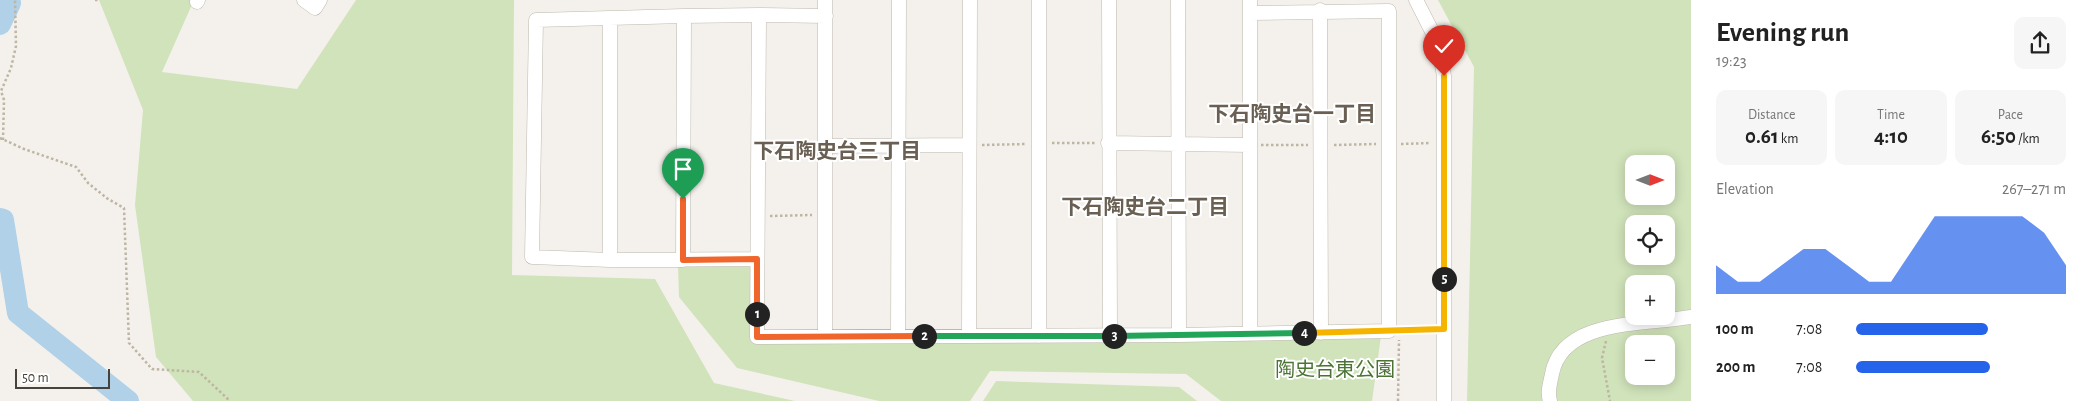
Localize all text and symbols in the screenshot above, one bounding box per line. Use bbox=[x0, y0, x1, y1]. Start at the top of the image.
button: share bbox=[2014, 17, 2066, 69]
text: Evening run bbox=[1716, 19, 1849, 47]
pin bbox=[1423, 25, 1465, 76]
icon: check bbox=[1430, 32, 1458, 60]
text: 19:23 bbox=[1716, 53, 1747, 69]
district label: 下石陶史台一丁目 bbox=[1208, 103, 1376, 125]
text: Distance bbox=[1748, 108, 1795, 122]
text: Time bbox=[1877, 108, 1905, 122]
text: Pace bbox=[1998, 108, 2023, 122]
text: 0.61 bbox=[1745, 126, 1778, 147]
text: 4:10 bbox=[1874, 126, 1908, 147]
text: 6:50 bbox=[1981, 126, 2016, 147]
text: km bbox=[1778, 132, 1798, 146]
text: /km bbox=[2016, 132, 2040, 146]
district label: 下石陶史台三丁目 bbox=[753, 140, 921, 162]
pin bbox=[662, 148, 704, 199]
icon: arrive bbox=[669, 155, 697, 183]
north arrow bbox=[1625, 155, 1675, 205]
map controls bbox=[1625, 155, 1675, 385]
text: Elevation bbox=[1716, 181, 1774, 197]
text: 267–271 m bbox=[2002, 181, 2066, 197]
district label: 下石陶史台二丁目 bbox=[1061, 196, 1229, 218]
button: locate bbox=[1625, 215, 1675, 265]
pin: 5 bbox=[1432, 266, 1456, 292]
text: 5 bbox=[1441, 272, 1448, 286]
button: + bbox=[1625, 275, 1675, 325]
pin: 1 bbox=[744, 302, 770, 326]
text: 1 bbox=[755, 307, 760, 321]
pin: 4 bbox=[1292, 320, 1316, 346]
text: 100 m bbox=[1716, 321, 1754, 337]
text: 7:08 bbox=[1796, 321, 1822, 337]
pin: 2 bbox=[912, 324, 936, 348]
pin: 3 bbox=[1102, 324, 1126, 348]
text: 4 bbox=[1301, 326, 1308, 340]
text: 2 bbox=[921, 329, 928, 343]
text: 3 bbox=[1111, 329, 1118, 343]
button: − bbox=[1625, 335, 1675, 385]
park label: 陶史台東公園 bbox=[1275, 359, 1395, 380]
text: 200 m bbox=[1716, 359, 1756, 375]
text: 7:08 bbox=[1796, 359, 1822, 375]
scale bar bbox=[15, 366, 110, 389]
text: 50 m bbox=[22, 371, 49, 385]

